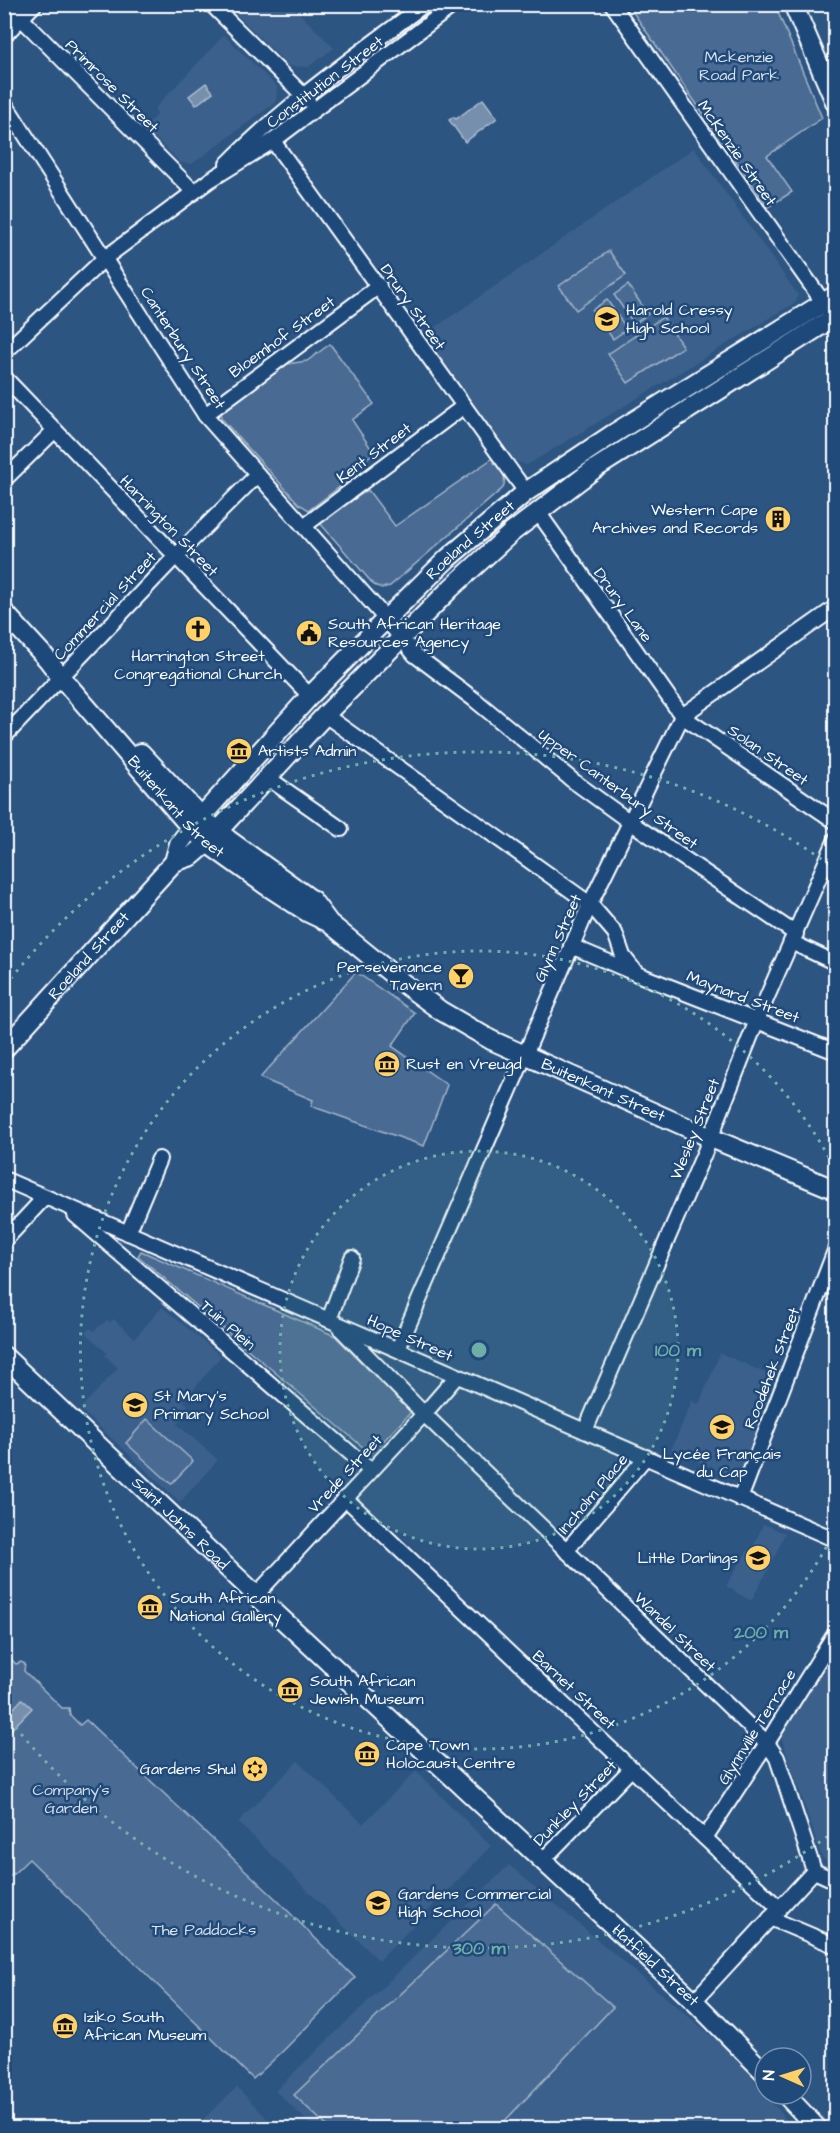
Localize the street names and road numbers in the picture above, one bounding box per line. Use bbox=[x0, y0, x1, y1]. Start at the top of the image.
street label: Constitution Street bbox=[262, 30, 389, 133]
street label: Primrose Street bbox=[60, 34, 164, 138]
street label: McKenzie Street bbox=[692, 96, 782, 211]
street label: Drury Street bbox=[374, 259, 451, 356]
street label: Canterbury Street bbox=[134, 283, 231, 414]
street label: Bloemhof Street bbox=[224, 291, 340, 383]
street label: Kent Street bbox=[332, 417, 416, 488]
street label: Harrington Street bbox=[114, 470, 224, 583]
street label: Roeland Street bbox=[421, 495, 520, 585]
street label: Commercial Street bbox=[49, 546, 162, 665]
street label: Drury Lane bbox=[588, 563, 658, 648]
street label: Solan Street bbox=[723, 719, 813, 791]
street label: Upper Canterbury Street bbox=[533, 723, 703, 856]
street label: Buitenkant Street bbox=[122, 751, 229, 863]
street label: Glynn Street bbox=[529, 890, 588, 986]
street label: Roeland Street bbox=[43, 907, 135, 1004]
street label: Maynard Street bbox=[683, 965, 803, 1030]
street label: Buitenkant Street bbox=[538, 1053, 669, 1127]
street label: Wesley Street bbox=[665, 1075, 726, 1183]
street label: Tuin Plein bbox=[196, 1295, 260, 1355]
street label: Roodehek Street bbox=[739, 1304, 805, 1432]
street label: Hope Street bbox=[363, 1309, 457, 1367]
street label: Vrede Street bbox=[303, 1429, 388, 1518]
street label: Incholm Place bbox=[553, 1449, 633, 1539]
street label: Saint Johns Road bbox=[127, 1472, 234, 1575]
street label: Wandel Street bbox=[629, 1587, 721, 1677]
street label: Barnet Street bbox=[527, 1645, 621, 1735]
street label: Glynnville Terrace bbox=[713, 1665, 802, 1789]
street label: Dunkley Street bbox=[528, 1755, 623, 1852]
street label: Hatfield Street bbox=[607, 1919, 704, 2012]

